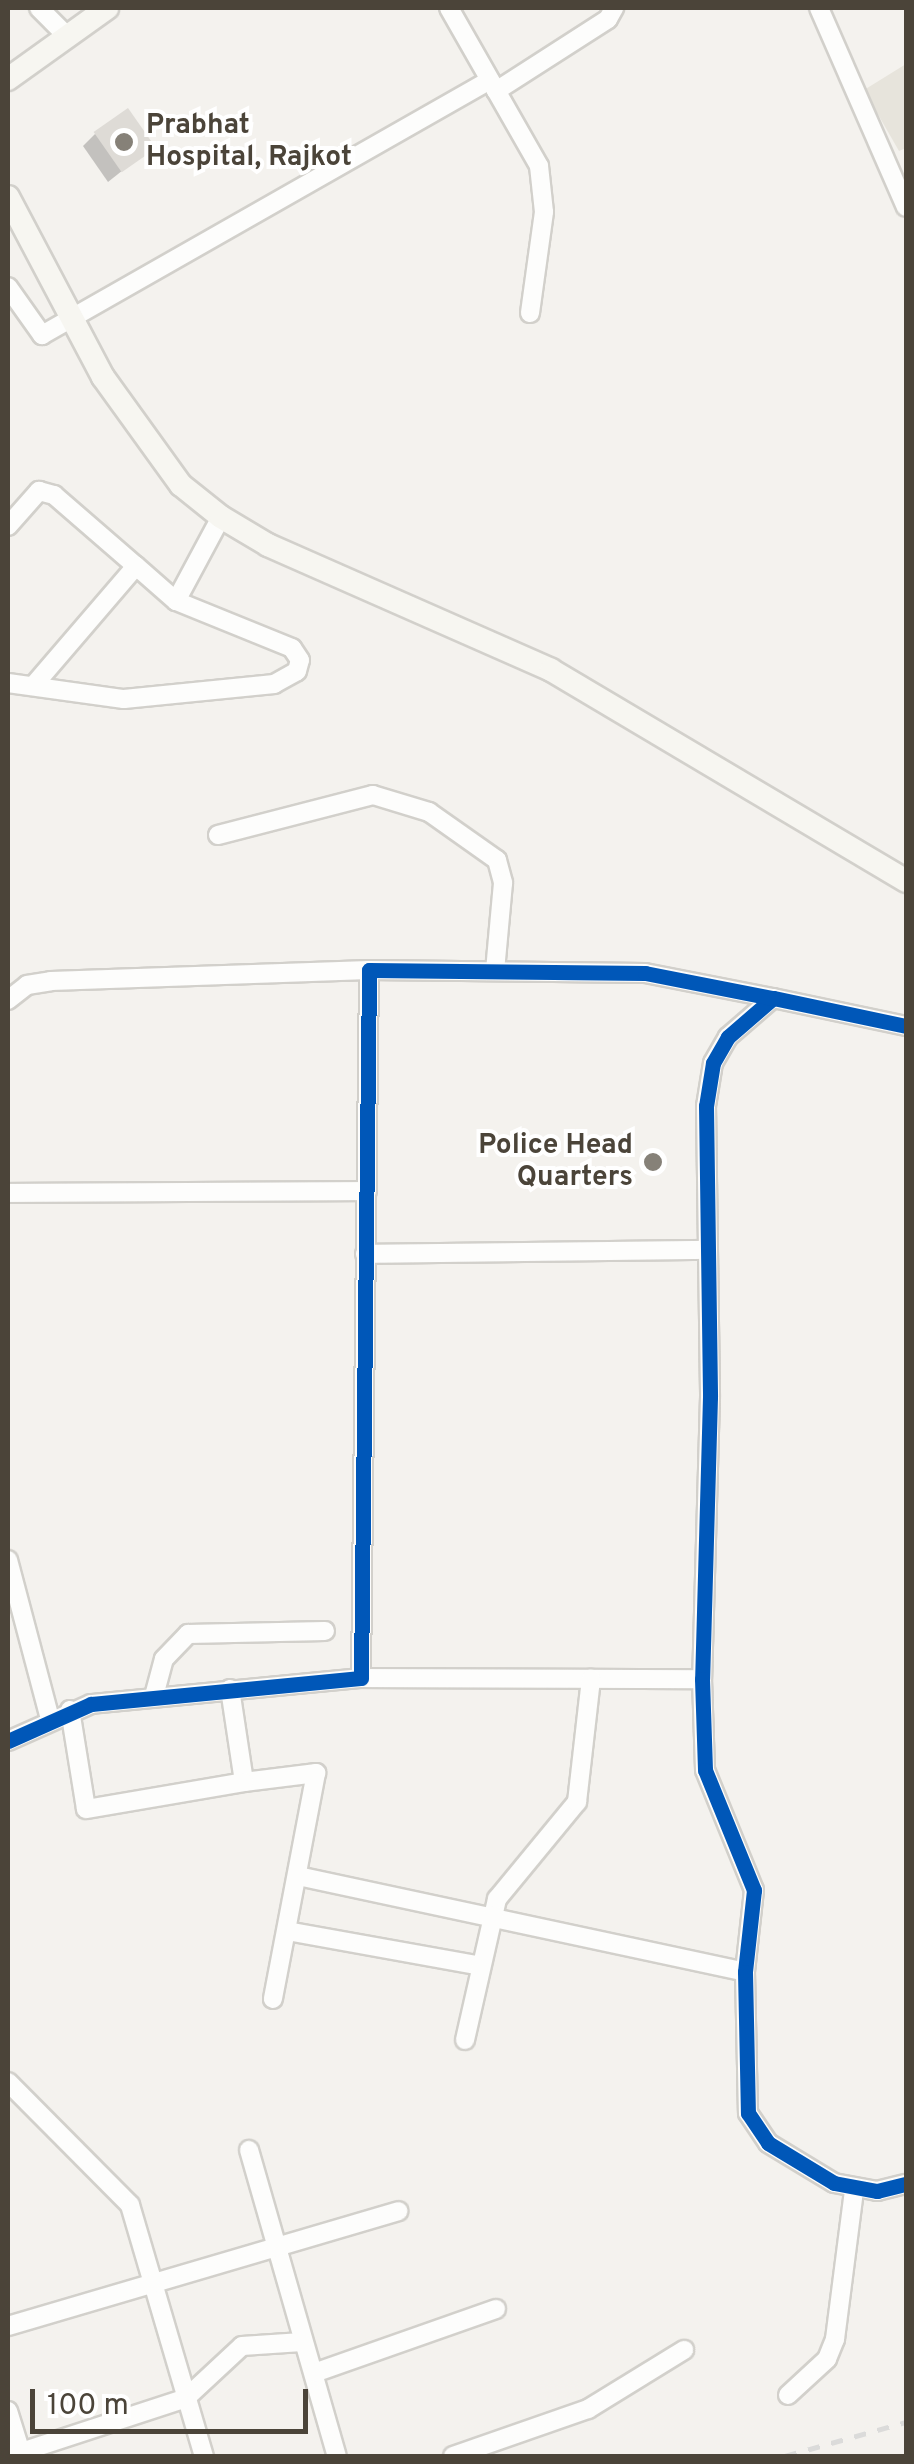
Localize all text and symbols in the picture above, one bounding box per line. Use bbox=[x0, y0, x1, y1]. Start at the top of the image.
place label: Prabhat Hospital, Rajkot bbox=[146, 109, 352, 175]
marker: Prabhat Hospital, Rajkot bbox=[111, 129, 137, 155]
place label: Police Head Quarters bbox=[478, 1129, 633, 1195]
marker: Police Head Quarters bbox=[642, 1151, 664, 1173]
scale bar bbox=[35, 2369, 312, 2431]
text: 100 m bbox=[47, 2388, 129, 2425]

